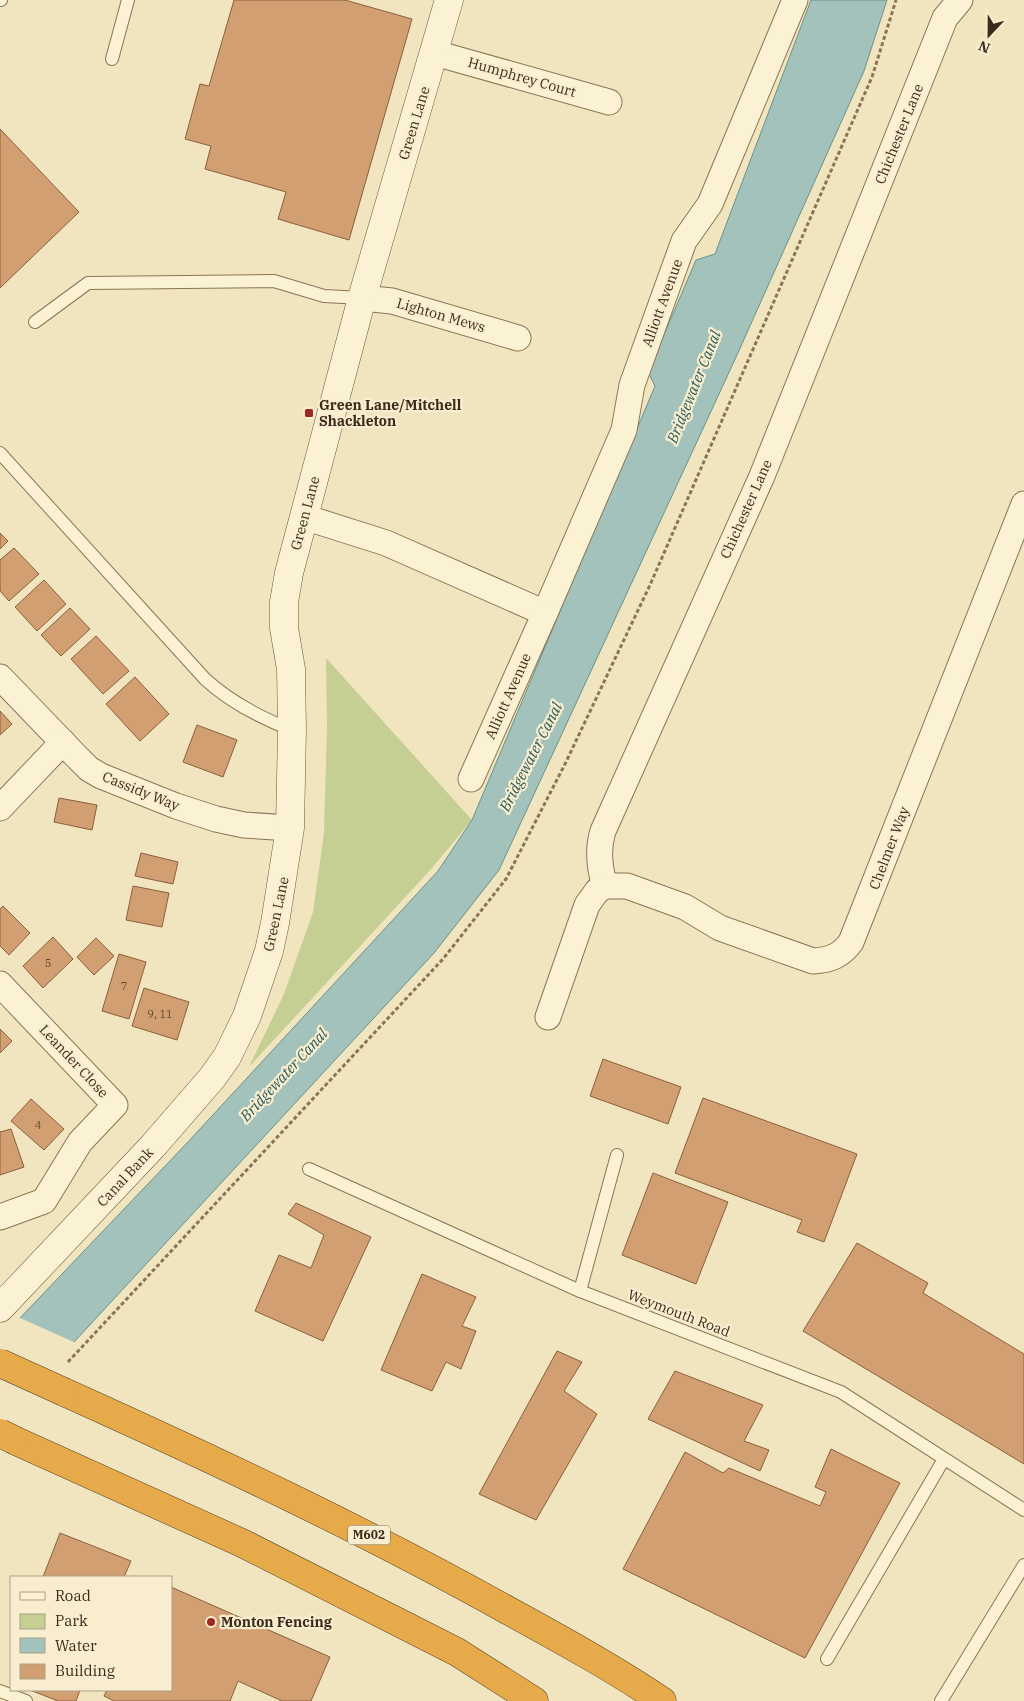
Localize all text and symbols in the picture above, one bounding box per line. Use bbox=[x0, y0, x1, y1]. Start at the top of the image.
north arrow bbox=[964, 10, 1014, 60]
text: N bbox=[976, 37, 993, 57]
street label: Humphrey Court bbox=[466, 53, 578, 101]
street label: Chichester Lane bbox=[871, 81, 927, 187]
street label: Green Lane bbox=[394, 84, 434, 162]
street label: Alliott Avenue bbox=[638, 257, 686, 349]
street label: Lighton Mews bbox=[395, 294, 488, 336]
water label: Bridgewater Canal bbox=[662, 327, 725, 447]
place label: Green Lane/Mitchell Shackleton bbox=[319, 396, 462, 430]
marker: Green Lane/Mitchell Shackleton bbox=[303, 407, 315, 419]
street label: Chichester Lane bbox=[716, 457, 776, 561]
street label: Green Lane bbox=[286, 474, 324, 552]
street label: Alliott Avenue bbox=[481, 650, 535, 742]
water label: Bridgewater Canal bbox=[494, 698, 567, 815]
street label: Cassidy Way bbox=[100, 767, 183, 815]
street label: Chelmer Way bbox=[865, 803, 913, 892]
street label: Green Lane bbox=[259, 875, 293, 953]
house number: 5 bbox=[45, 956, 51, 970]
house number: 7 bbox=[121, 979, 127, 993]
house number: 9, 11 bbox=[147, 1007, 173, 1021]
street label: Leander Close bbox=[36, 1021, 112, 1101]
water label: Bridgewater Canal bbox=[235, 1024, 332, 1126]
house number: 4 bbox=[35, 1118, 42, 1132]
street label: Canal Bank bbox=[93, 1143, 158, 1210]
street label: Weymouth Road bbox=[625, 1285, 733, 1341]
road number: M602 bbox=[348, 1526, 390, 1544]
legend bbox=[10, 1576, 172, 1691]
text: Road bbox=[55, 1586, 91, 1605]
text: Park bbox=[55, 1611, 88, 1630]
place label: Monton Fencing bbox=[221, 1613, 333, 1631]
marker: Monton Fencing bbox=[205, 1616, 217, 1628]
text: Water bbox=[55, 1636, 97, 1655]
text: Building bbox=[55, 1661, 115, 1680]

